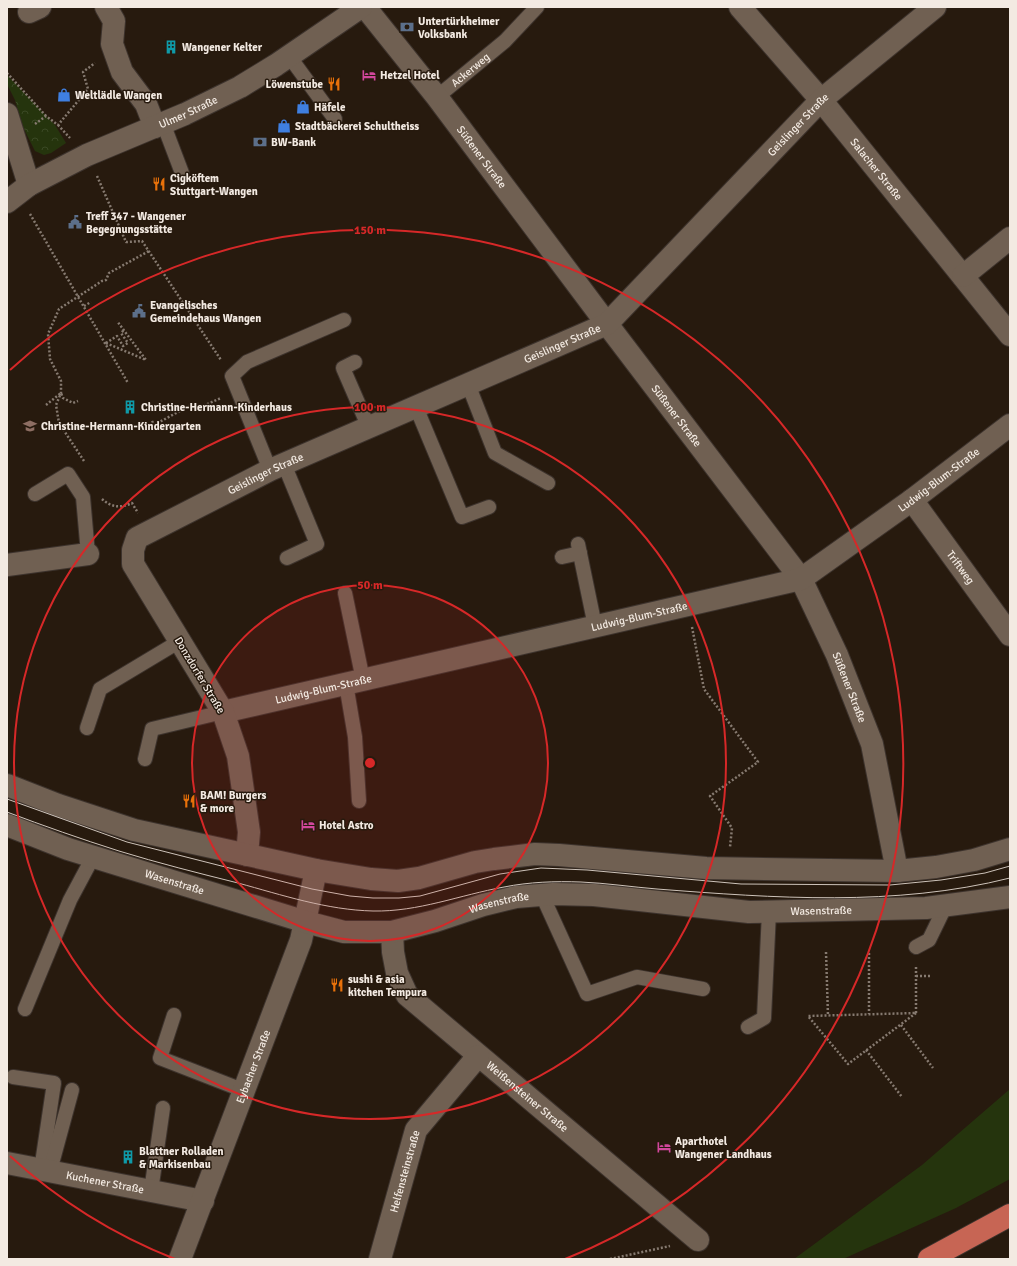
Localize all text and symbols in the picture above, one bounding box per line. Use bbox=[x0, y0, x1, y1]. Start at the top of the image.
place label: Untertürkheimer Volksbank bbox=[418, 15, 500, 41]
bank icon: Untertürkheimer Volksbank bbox=[399, 19, 415, 35]
building icon: Wangener Kelter bbox=[163, 39, 179, 55]
place label: Wangener Kelter bbox=[182, 41, 263, 54]
street label: Ackerweg bbox=[449, 50, 493, 90]
hotel icon: Hetzel Hotel bbox=[361, 67, 377, 83]
place label: Hetzel Hotel bbox=[380, 69, 440, 82]
restaurant icon: Löwenstube bbox=[326, 76, 342, 92]
place label: Löwenstube bbox=[266, 78, 324, 91]
shop icon: Weltlädle Wangen bbox=[56, 87, 72, 103]
place label: Weltlädle Wangen bbox=[75, 89, 162, 102]
street label: Geislinger Straße bbox=[765, 91, 831, 159]
street label: Ulmer Straße bbox=[157, 93, 220, 131]
shop icon: Häfele bbox=[295, 99, 311, 115]
place label: Häfele bbox=[314, 101, 346, 114]
shop icon: Stadtbäckerei Schultheiss bbox=[276, 118, 292, 134]
place label: Stadtbäckerei Schultheiss bbox=[295, 120, 419, 133]
street label: Süßener Straße bbox=[454, 123, 509, 191]
bank icon: BW-Bank bbox=[252, 134, 268, 150]
place label: BW-Bank bbox=[271, 136, 316, 149]
street label: Salacher Straße bbox=[847, 136, 905, 203]
place label: Cigköftem Stuttgart-Wangen bbox=[170, 172, 258, 198]
restaurant icon: Cigköftem Stuttgart-Wangen bbox=[151, 176, 167, 192]
place label: Treff 347 - Wangener Begegnungsstätte bbox=[86, 210, 186, 236]
public building icon: Treff 347 - Wangener Begegnungsstätte bbox=[67, 214, 83, 230]
text: 150 m bbox=[354, 223, 386, 238]
place label: Evangelisches Gemeindehaus Wangen bbox=[150, 299, 261, 325]
public building icon: Evangelisches Gemeindehaus Wangen bbox=[131, 303, 147, 319]
street label: Geislinger Straße bbox=[522, 322, 603, 366]
street label: Süßener Straße bbox=[649, 382, 704, 450]
building icon: Christine-Hermann-Kinderhaus bbox=[122, 399, 138, 415]
text: 100 m bbox=[354, 400, 386, 415]
place label: Christine-Hermann-Kinderhaus bbox=[141, 401, 292, 414]
school or university icon: Christine-Hermann-Kindergarten bbox=[22, 418, 38, 434]
place label: Christine-Hermann-Kindergarten bbox=[41, 420, 201, 433]
street label: Ludwig-Blum-Straße bbox=[896, 445, 982, 515]
street label: Geislinger Straße bbox=[226, 450, 305, 498]
street label: Triftweg bbox=[944, 548, 977, 587]
text: 50 m bbox=[357, 578, 383, 593]
street label: Ludwig-Blum-Straße bbox=[590, 599, 689, 634]
street label: Donzdorfer Straße bbox=[172, 635, 228, 716]
street label: Süßener Straße bbox=[830, 650, 869, 724]
street label: Ludwig-Blum-Straße bbox=[274, 672, 373, 707]
centre of rings bbox=[363, 756, 377, 770]
place label: BAM! Burgers & more bbox=[200, 789, 267, 815]
restaurant icon: BAM! Burgers & more bbox=[181, 793, 197, 809]
hotel icon: Hotel Astro bbox=[300, 817, 316, 833]
place label: Hotel Astro bbox=[319, 819, 374, 832]
street label: Wasenstraße bbox=[143, 867, 206, 897]
street label: Wasenstraße bbox=[467, 890, 530, 916]
street label: Wasenstraße bbox=[790, 904, 852, 918]
place label: sushi & asia kitchen Tempura bbox=[348, 973, 427, 999]
restaurant icon: sushi & asia kitchen Tempura bbox=[329, 977, 345, 993]
street label: Eybacher Straße bbox=[234, 1028, 273, 1105]
street label: Weißensteiner Straße bbox=[484, 1059, 571, 1135]
street label: Helfensteinstraße bbox=[387, 1129, 423, 1214]
place label: Aparthotel Wangener Landhaus bbox=[675, 1135, 772, 1161]
hotel icon: Aparthotel Wangener Landhaus bbox=[656, 1139, 672, 1155]
place label: Blattner Rolladen & Markisenbau bbox=[139, 1145, 223, 1171]
building icon: Blattner Rolladen & Markisenbau bbox=[120, 1149, 136, 1165]
street label: Kuchener Straße bbox=[65, 1169, 145, 1196]

